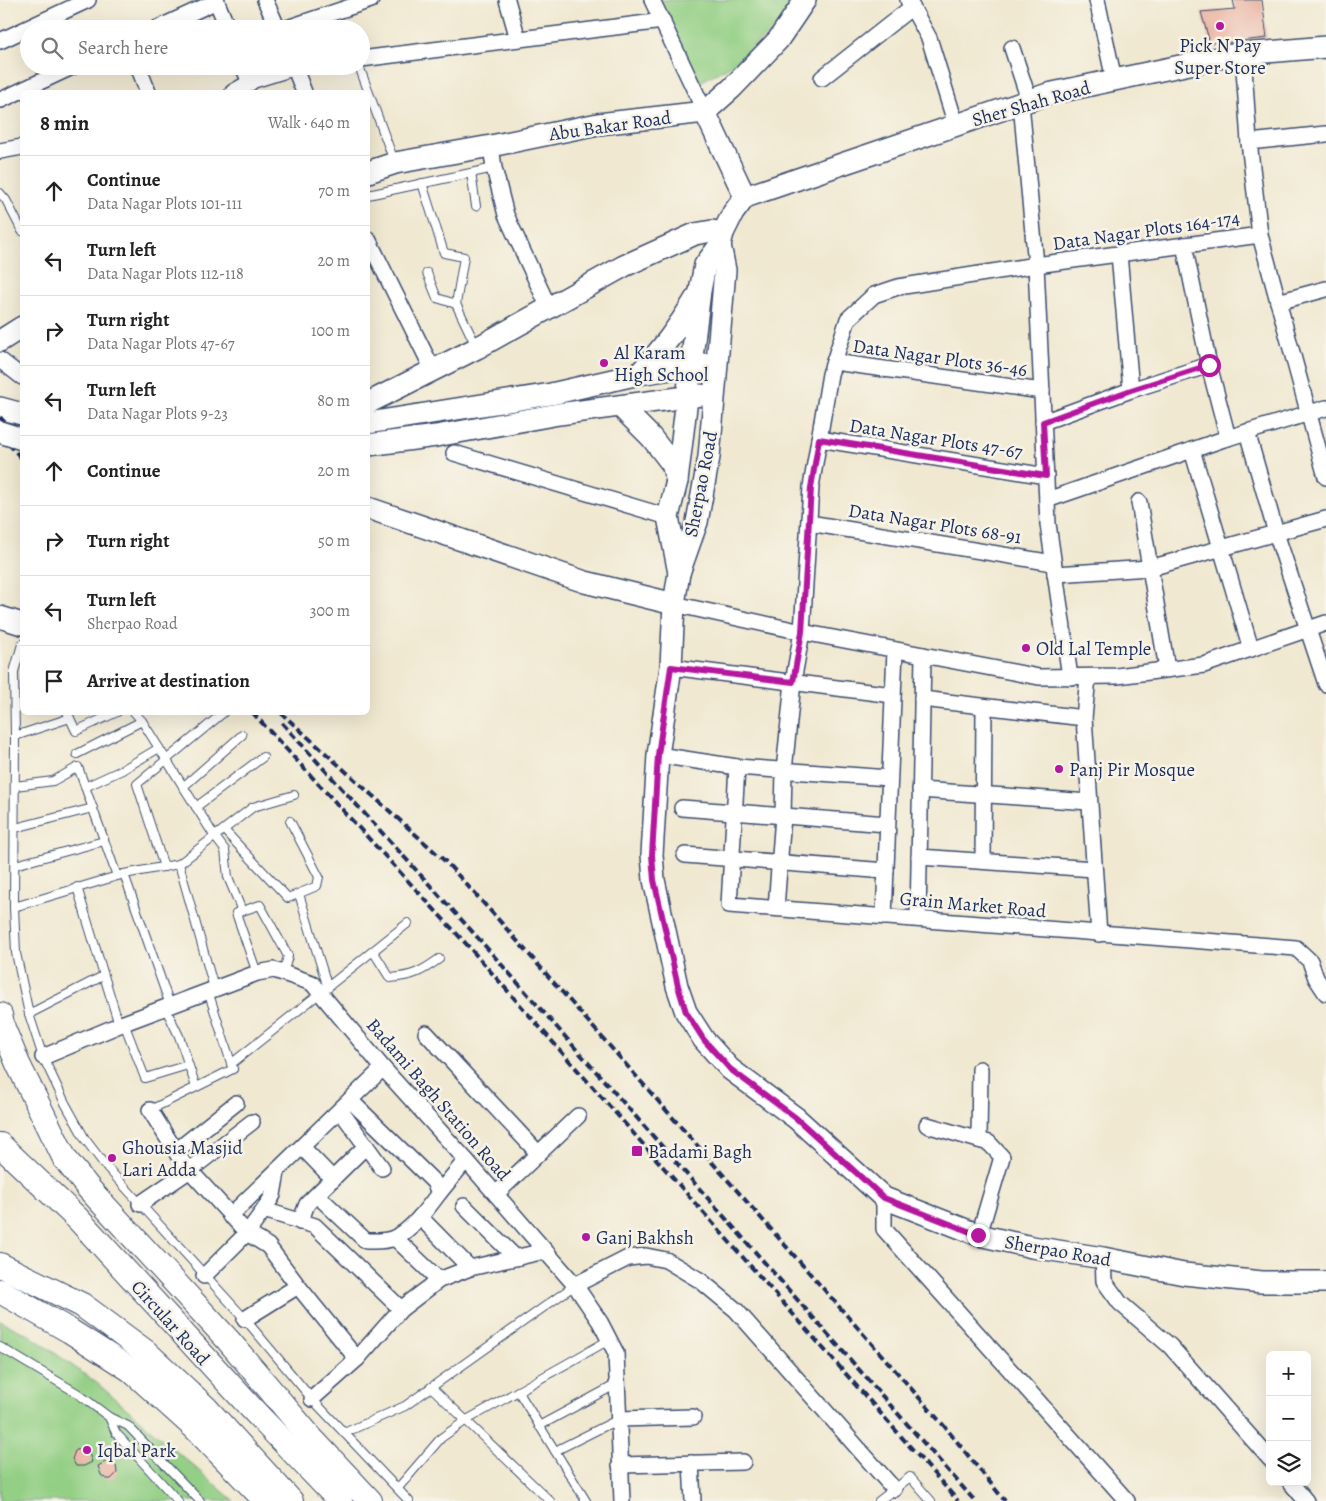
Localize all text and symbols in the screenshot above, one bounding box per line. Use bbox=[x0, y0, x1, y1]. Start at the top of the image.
search box bbox=[20, 20, 370, 75]
marker: Pick N Pay Super Store bbox=[1214, 20, 1226, 32]
place label: Pick N Pay Super Store bbox=[1174, 33, 1266, 81]
icon: search bbox=[38, 34, 66, 62]
text: Search here bbox=[78, 35, 168, 61]
street label: Sher Shah Road bbox=[969, 74, 1094, 133]
street label: Abu Bakar Road bbox=[546, 104, 674, 148]
text: 8 min bbox=[40, 109, 89, 137]
text: Walk · 640 m bbox=[268, 112, 350, 134]
text: Continue bbox=[87, 167, 161, 193]
icon: ahead bbox=[40, 177, 68, 205]
text: 70 m bbox=[318, 180, 350, 202]
text: Data Nagar Plots 101-111 bbox=[87, 193, 242, 215]
street label: Data Nagar Plots 164-174 bbox=[1051, 205, 1242, 257]
text: Turn left bbox=[87, 237, 156, 263]
icon: left bbox=[40, 247, 68, 275]
text: 20 m bbox=[317, 250, 350, 272]
text: Data Nagar Plots 112-118 bbox=[87, 263, 244, 285]
text: Turn right bbox=[87, 307, 169, 333]
icon: right bbox=[40, 317, 68, 345]
text: 100 m bbox=[311, 320, 350, 342]
text: Data Nagar Plots 47-67 bbox=[87, 333, 235, 355]
street label: Data Nagar Plots 36-46 bbox=[851, 333, 1029, 383]
place label: Al Karam High School bbox=[613, 340, 709, 388]
route start bbox=[1198, 354, 1221, 377]
marker: Al Karam High School bbox=[598, 357, 610, 369]
text: Turn left bbox=[87, 377, 156, 403]
icon: left bbox=[40, 387, 68, 415]
text: 80 m bbox=[317, 390, 350, 412]
text: Data Nagar Plots 9-23 bbox=[87, 403, 228, 425]
street label: Data Nagar Plots 47-67 bbox=[847, 412, 1024, 466]
street label: Sherpao Road bbox=[678, 428, 724, 539]
icon: ahead bbox=[40, 457, 68, 485]
text: Continue bbox=[87, 458, 161, 484]
text: 20 m bbox=[317, 460, 350, 482]
street label: Data Nagar Plots 68-91 bbox=[846, 497, 1024, 551]
icon: right bbox=[40, 527, 68, 555]
text: Turn right bbox=[87, 528, 169, 554]
text: 50 m bbox=[318, 530, 350, 552]
text: Turn left bbox=[87, 587, 156, 613]
icon: left bbox=[40, 597, 68, 625]
text: 300 m bbox=[310, 600, 350, 622]
text: Sherpao Road bbox=[87, 613, 178, 635]
place label: Old Lal Temple bbox=[1036, 636, 1151, 662]
marker: Old Lal Temple bbox=[1020, 642, 1032, 654]
icon: arrive bbox=[40, 667, 68, 695]
text: Arrive at destination bbox=[87, 668, 250, 694]
place label: Panj Pir Mosque bbox=[1069, 757, 1195, 783]
marker: Panj Pir Mosque bbox=[1053, 763, 1065, 775]
street label: Grain Market Road bbox=[899, 886, 1048, 924]
street label: Badami Bagh Station Road bbox=[360, 1013, 517, 1187]
place label: Ghousia Masjid Lari Adda bbox=[122, 1135, 243, 1183]
place label: Badami Bagh bbox=[648, 1139, 752, 1165]
marker: Badami Bagh bbox=[630, 1144, 644, 1158]
marker: Ghousia Masjid Lari Adda bbox=[106, 1152, 118, 1164]
route end bbox=[967, 1224, 990, 1247]
place label: Ganj Bakhsh bbox=[596, 1225, 694, 1251]
street label: Sherpao Road bbox=[1003, 1229, 1114, 1273]
marker: Ganj Bakhsh bbox=[580, 1231, 592, 1243]
street label: Circular Road bbox=[125, 1274, 216, 1371]
map controls bbox=[1266, 1351, 1311, 1486]
button: + bbox=[1266, 1351, 1311, 1396]
button: − bbox=[1266, 1396, 1311, 1441]
place label: Iqbal Park bbox=[97, 1438, 176, 1464]
button: layers bbox=[1266, 1441, 1311, 1486]
marker: Iqbal Park bbox=[81, 1444, 93, 1456]

